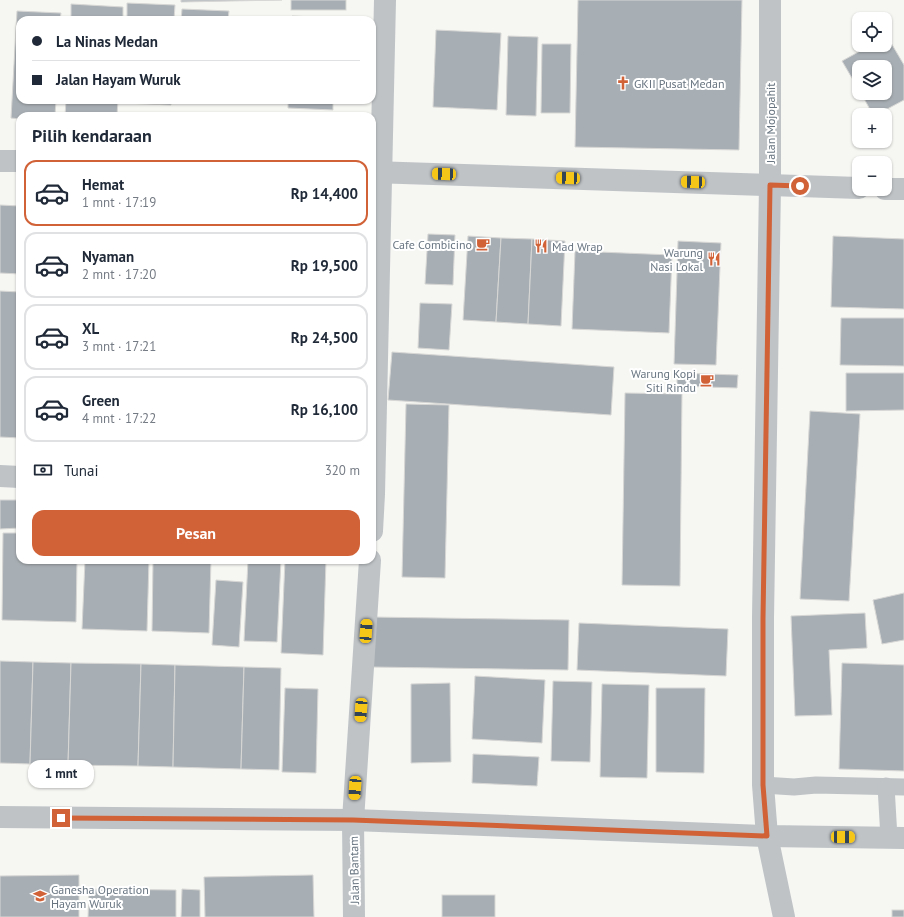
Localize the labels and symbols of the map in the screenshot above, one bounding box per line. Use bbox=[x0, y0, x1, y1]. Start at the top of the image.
church icon: GKII Pusat Medan bbox=[615, 75, 631, 91]
place label: GKII Pusat Medan bbox=[634, 76, 724, 91]
street label: Jalan Mojopahit bbox=[763, 83, 778, 164]
car bbox=[432, 168, 456, 180]
car bbox=[556, 172, 580, 184]
car bbox=[681, 176, 705, 188]
route start bbox=[791, 177, 809, 195]
cafe icon: Cafe Combicino bbox=[475, 236, 491, 252]
place label: Cafe Combicino bbox=[392, 237, 472, 252]
restaurant icon: Mad Wrap bbox=[533, 238, 549, 254]
place label: Mad Wrap bbox=[552, 239, 603, 254]
place label: Warung Nasi Lokal bbox=[650, 245, 703, 274]
restaurant icon: Warung Nasi Lokal bbox=[706, 251, 722, 267]
place label: Warung Kopi Siti Rindu bbox=[631, 366, 696, 395]
cafe icon: Warung Kopi Siti Rindu bbox=[699, 372, 715, 388]
car bbox=[359, 619, 373, 643]
car bbox=[354, 698, 368, 722]
callout: 1 mnt bbox=[28, 760, 94, 788]
car bbox=[348, 776, 362, 800]
route end bbox=[52, 809, 70, 827]
car bbox=[831, 831, 855, 843]
street label: Jalan Bantam bbox=[346, 836, 362, 905]
place label: Ganesha Operation Hayam Wuruk bbox=[51, 882, 149, 911]
school or university icon: Ganesha Operation Hayam Wuruk bbox=[32, 888, 48, 904]

